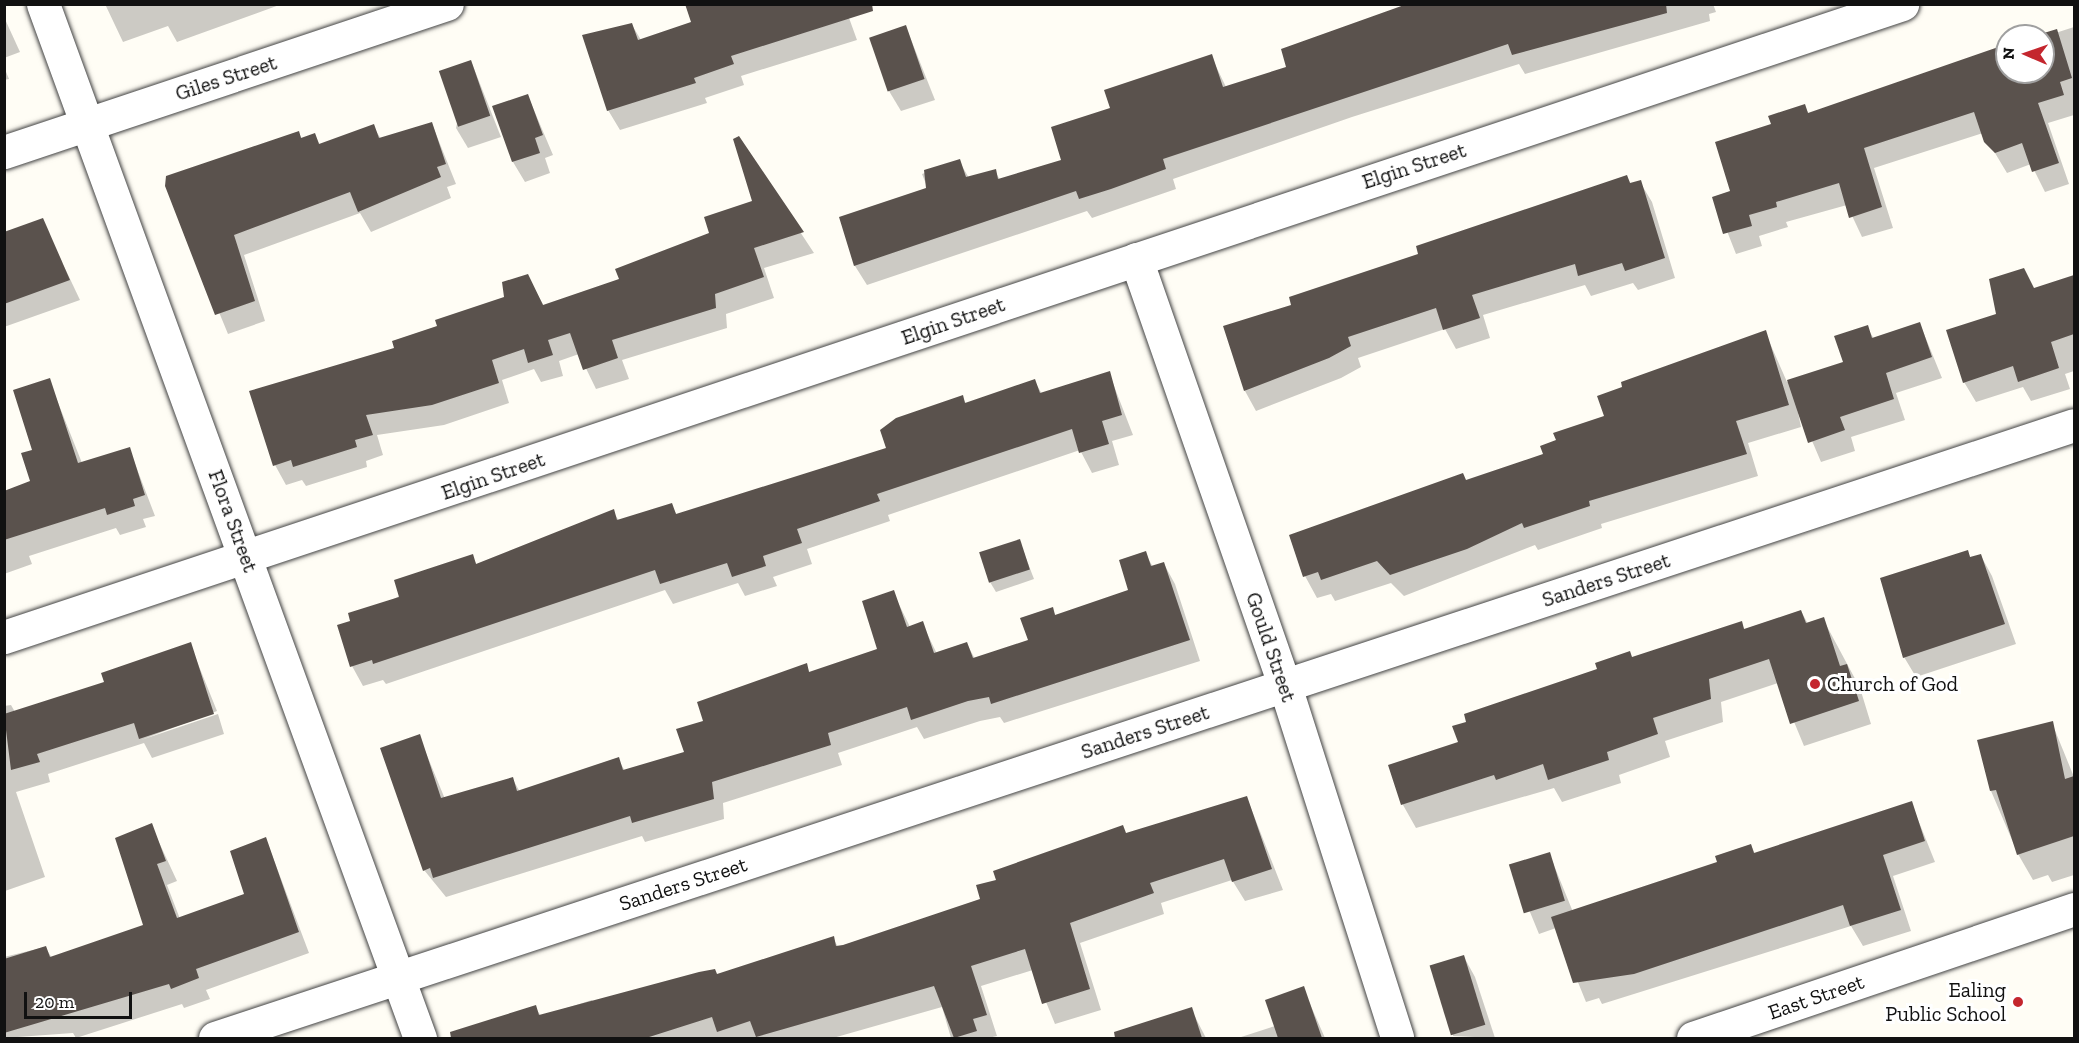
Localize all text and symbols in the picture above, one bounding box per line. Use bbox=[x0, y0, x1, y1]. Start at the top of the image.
north arrow bbox=[1995, 24, 2055, 84]
text: N bbox=[1999, 47, 2018, 60]
street label: Giles Street bbox=[172, 50, 280, 106]
street label: Elgin Street bbox=[1359, 137, 1469, 195]
street label: Elgin Street bbox=[898, 292, 1008, 350]
street label: Elgin Street bbox=[438, 447, 548, 505]
street label: Flora Street bbox=[203, 466, 263, 576]
street label: Sanders Street bbox=[1539, 547, 1673, 613]
street label: Gould Street bbox=[1240, 589, 1302, 705]
place label: Church of God bbox=[1827, 671, 1958, 697]
marker: Church of God bbox=[1808, 677, 1822, 691]
street label: Sanders Street bbox=[1078, 699, 1212, 765]
street label: Sanders Street bbox=[616, 851, 750, 917]
street label: East Street bbox=[1765, 969, 1867, 1025]
place label: Ealing Public School bbox=[1885, 977, 2006, 1027]
scale bar bbox=[27, 980, 135, 1018]
text: 20 m bbox=[35, 991, 74, 1013]
marker: Ealing Public School bbox=[2011, 995, 2025, 1009]

